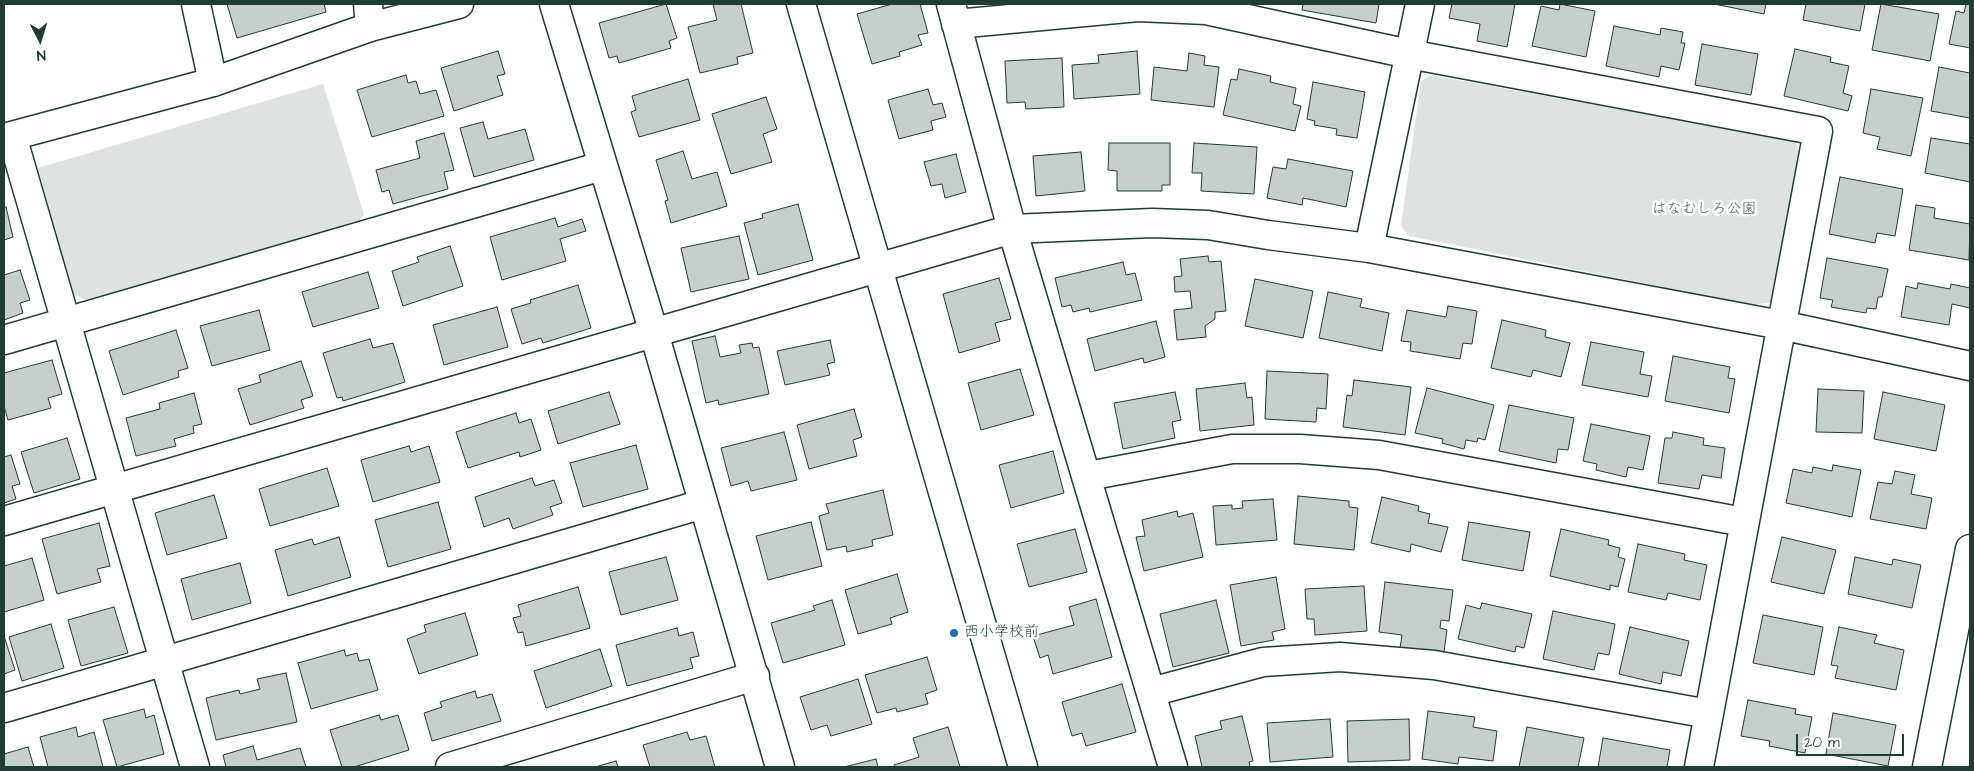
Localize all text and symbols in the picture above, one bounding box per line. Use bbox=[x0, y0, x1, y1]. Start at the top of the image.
north arrow bbox=[15, 15, 65, 65]
text: N bbox=[36, 45, 47, 65]
park label: はなむしろ公園 bbox=[1652, 201, 1756, 219]
place label: 西小学校前 bbox=[964, 624, 1039, 642]
marker: 西小学校前 bbox=[948, 627, 960, 639]
scale bar bbox=[1799, 724, 1906, 756]
text: 20 m bbox=[1804, 732, 1840, 753]

